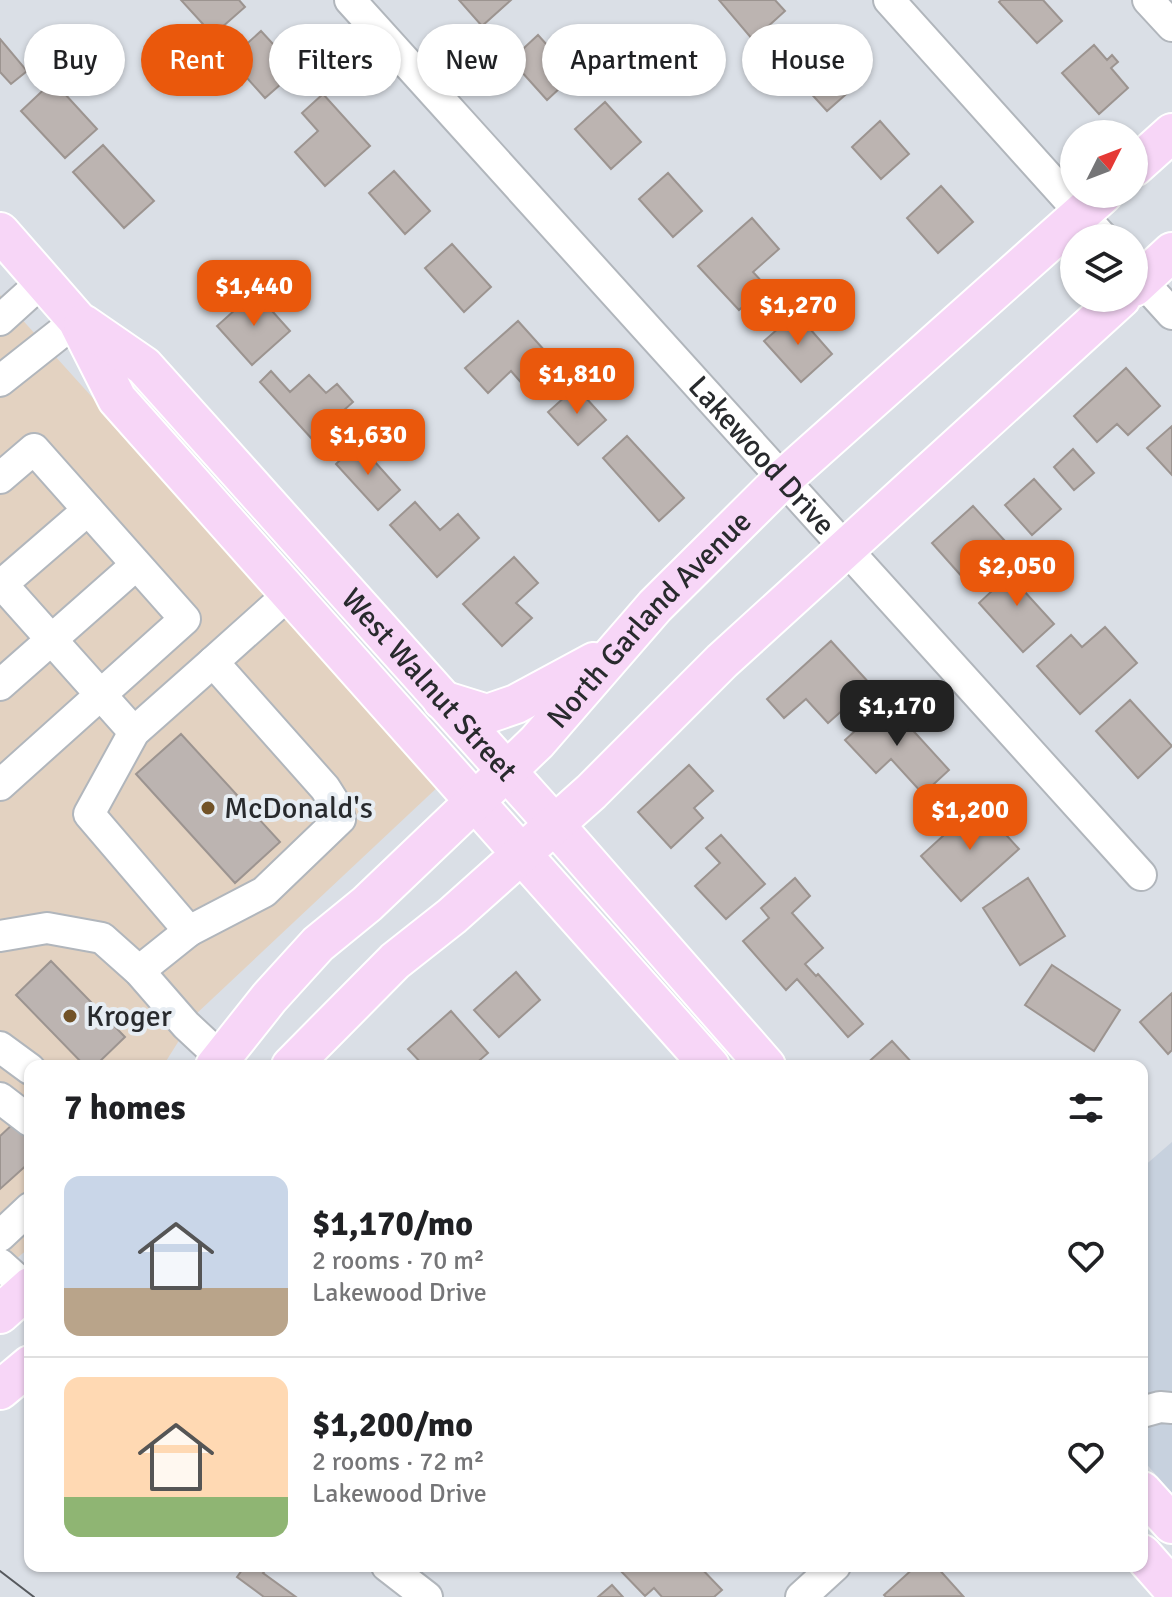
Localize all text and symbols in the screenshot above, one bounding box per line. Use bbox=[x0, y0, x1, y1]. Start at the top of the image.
chip: Buy bbox=[24, 24, 125, 96]
chip: Rent bbox=[141, 24, 253, 96]
chip: Filters bbox=[269, 24, 401, 96]
chip: New bbox=[417, 24, 526, 96]
chip: Apartment bbox=[542, 24, 726, 96]
chip: House bbox=[742, 24, 873, 96]
north arrow bbox=[1060, 120, 1148, 208]
map controls bbox=[1060, 120, 1148, 312]
button: layers bbox=[1060, 224, 1148, 312]
pin: $1,440 bbox=[189, 260, 319, 328]
text: $1,440 bbox=[215, 270, 293, 302]
pin: $1,270 bbox=[733, 279, 863, 347]
text: $1,270 bbox=[759, 289, 837, 321]
pin: $1,810 bbox=[512, 348, 642, 416]
text: $1,810 bbox=[538, 358, 616, 390]
street label: Lakewood Drive bbox=[680, 368, 843, 543]
pin: $1,630 bbox=[303, 409, 433, 477]
text: $1,630 bbox=[329, 419, 407, 451]
street label: North Garland Avenue bbox=[539, 503, 759, 736]
pin: $2,050 bbox=[952, 540, 1082, 608]
text: $2,050 bbox=[978, 550, 1056, 582]
street label: West Walnut Street bbox=[334, 581, 525, 789]
pin: $1,170 bbox=[832, 680, 962, 748]
text: $1,170 bbox=[858, 690, 936, 722]
pin: $1,200 bbox=[905, 784, 1035, 852]
place label: McDonald's bbox=[224, 790, 373, 827]
text: $1,200 bbox=[931, 794, 1009, 826]
marker: McDonald's bbox=[199, 799, 217, 817]
place label: Kroger bbox=[86, 998, 172, 1035]
marker: Kroger bbox=[61, 1007, 79, 1025]
icon: filters bbox=[1064, 1086, 1108, 1130]
text: 7 homes bbox=[64, 1087, 185, 1129]
text: $1,170/mo bbox=[312, 1203, 473, 1245]
icon: home bbox=[128, 1208, 224, 1304]
icon: heart bbox=[1064, 1234, 1108, 1278]
text: 2 rooms · 70 m² bbox=[312, 1245, 485, 1277]
text: Lakewood Drive bbox=[312, 1277, 487, 1309]
text: $1,200/mo bbox=[312, 1404, 473, 1446]
icon: home bbox=[128, 1409, 224, 1505]
icon: heart bbox=[1064, 1435, 1108, 1479]
text: 2 rooms · 72 m² bbox=[312, 1446, 485, 1478]
text: Lakewood Drive bbox=[312, 1478, 487, 1510]

